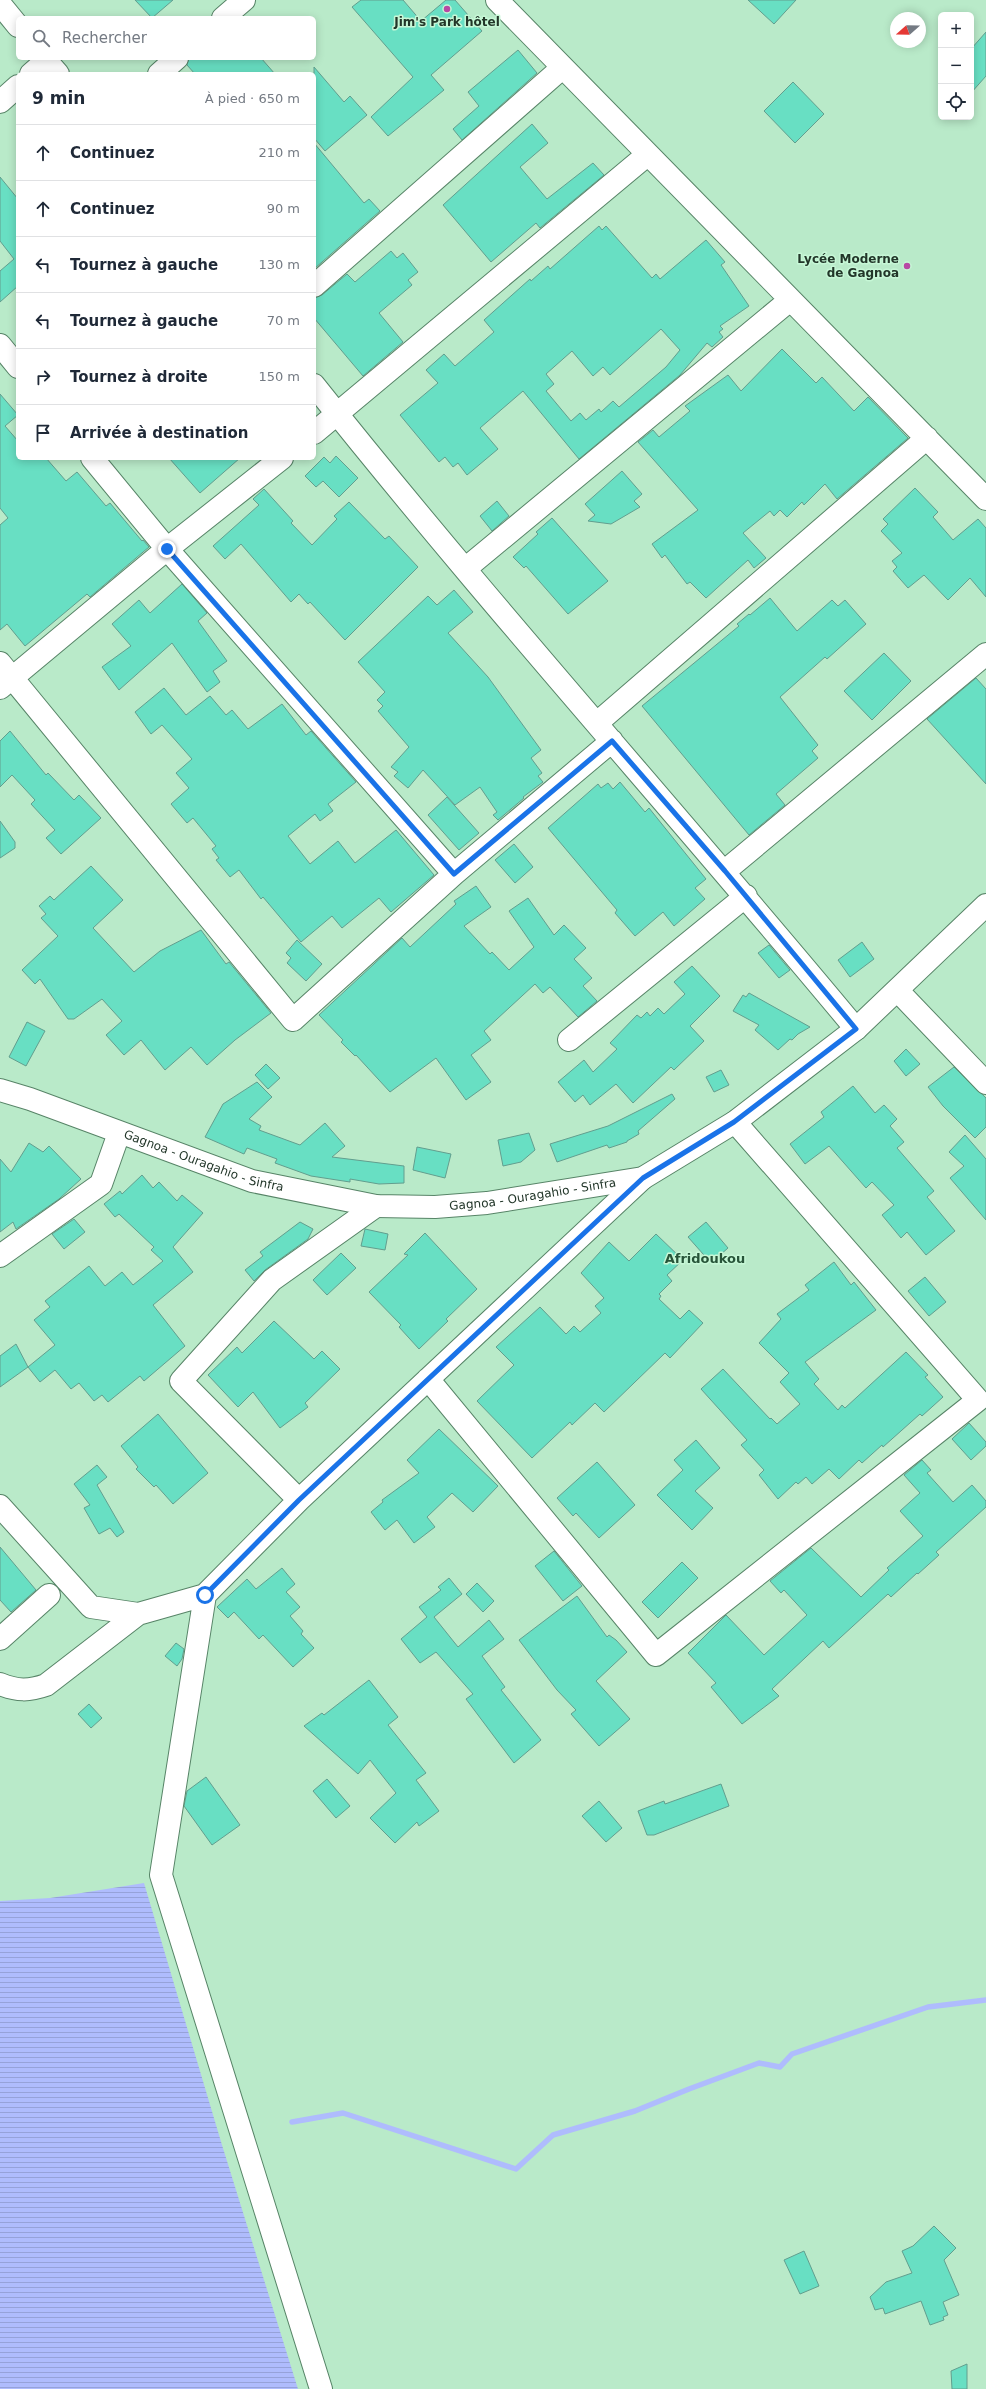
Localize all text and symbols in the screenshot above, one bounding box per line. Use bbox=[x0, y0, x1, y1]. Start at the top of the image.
marker: Jim's Park hôtel bbox=[442, 4, 452, 14]
north arrow bbox=[890, 12, 926, 48]
map controls bbox=[938, 12, 974, 120]
button: + bbox=[938, 12, 974, 48]
place label: Jim's Park hôtel bbox=[393, 15, 500, 29]
search box bbox=[16, 16, 316, 60]
icon: search bbox=[30, 27, 52, 49]
text: Rechercher bbox=[62, 29, 147, 47]
button: − bbox=[938, 48, 974, 84]
button: locate bbox=[938, 84, 974, 120]
text: 9 min bbox=[32, 88, 85, 108]
text: À pied · 650 m bbox=[205, 91, 300, 106]
icon: ahead bbox=[32, 142, 54, 164]
text: Continuez bbox=[70, 144, 155, 162]
text: 210 m bbox=[258, 145, 300, 160]
icon: ahead bbox=[32, 198, 54, 220]
text: Continuez bbox=[70, 200, 155, 218]
text: 90 m bbox=[267, 201, 300, 216]
place label: Lycée Moderne de Gagnoa bbox=[797, 252, 899, 280]
icon: left bbox=[32, 254, 54, 276]
text: Tournez à gauche bbox=[70, 256, 218, 274]
text: 130 m bbox=[258, 257, 300, 272]
marker: Lycée Moderne de Gagnoa bbox=[902, 261, 912, 271]
icon: left bbox=[32, 310, 54, 332]
text: Tournez à gauche bbox=[70, 312, 218, 330]
text: 70 m bbox=[267, 313, 300, 328]
icon: right bbox=[32, 366, 54, 388]
text: Tournez à droite bbox=[70, 368, 208, 386]
text: 150 m bbox=[258, 369, 300, 384]
icon: arrive bbox=[32, 422, 54, 444]
text: Arrivée à destination bbox=[70, 424, 248, 442]
route end bbox=[158, 540, 176, 558]
street label: Gagnoa - Ouragahio - Sinfra bbox=[122, 1127, 285, 1194]
street label: Gagnoa - Ouragahio - Sinfra bbox=[449, 1175, 617, 1213]
district label: Afridoukou bbox=[665, 1251, 745, 1266]
route start bbox=[196, 1586, 214, 1604]

